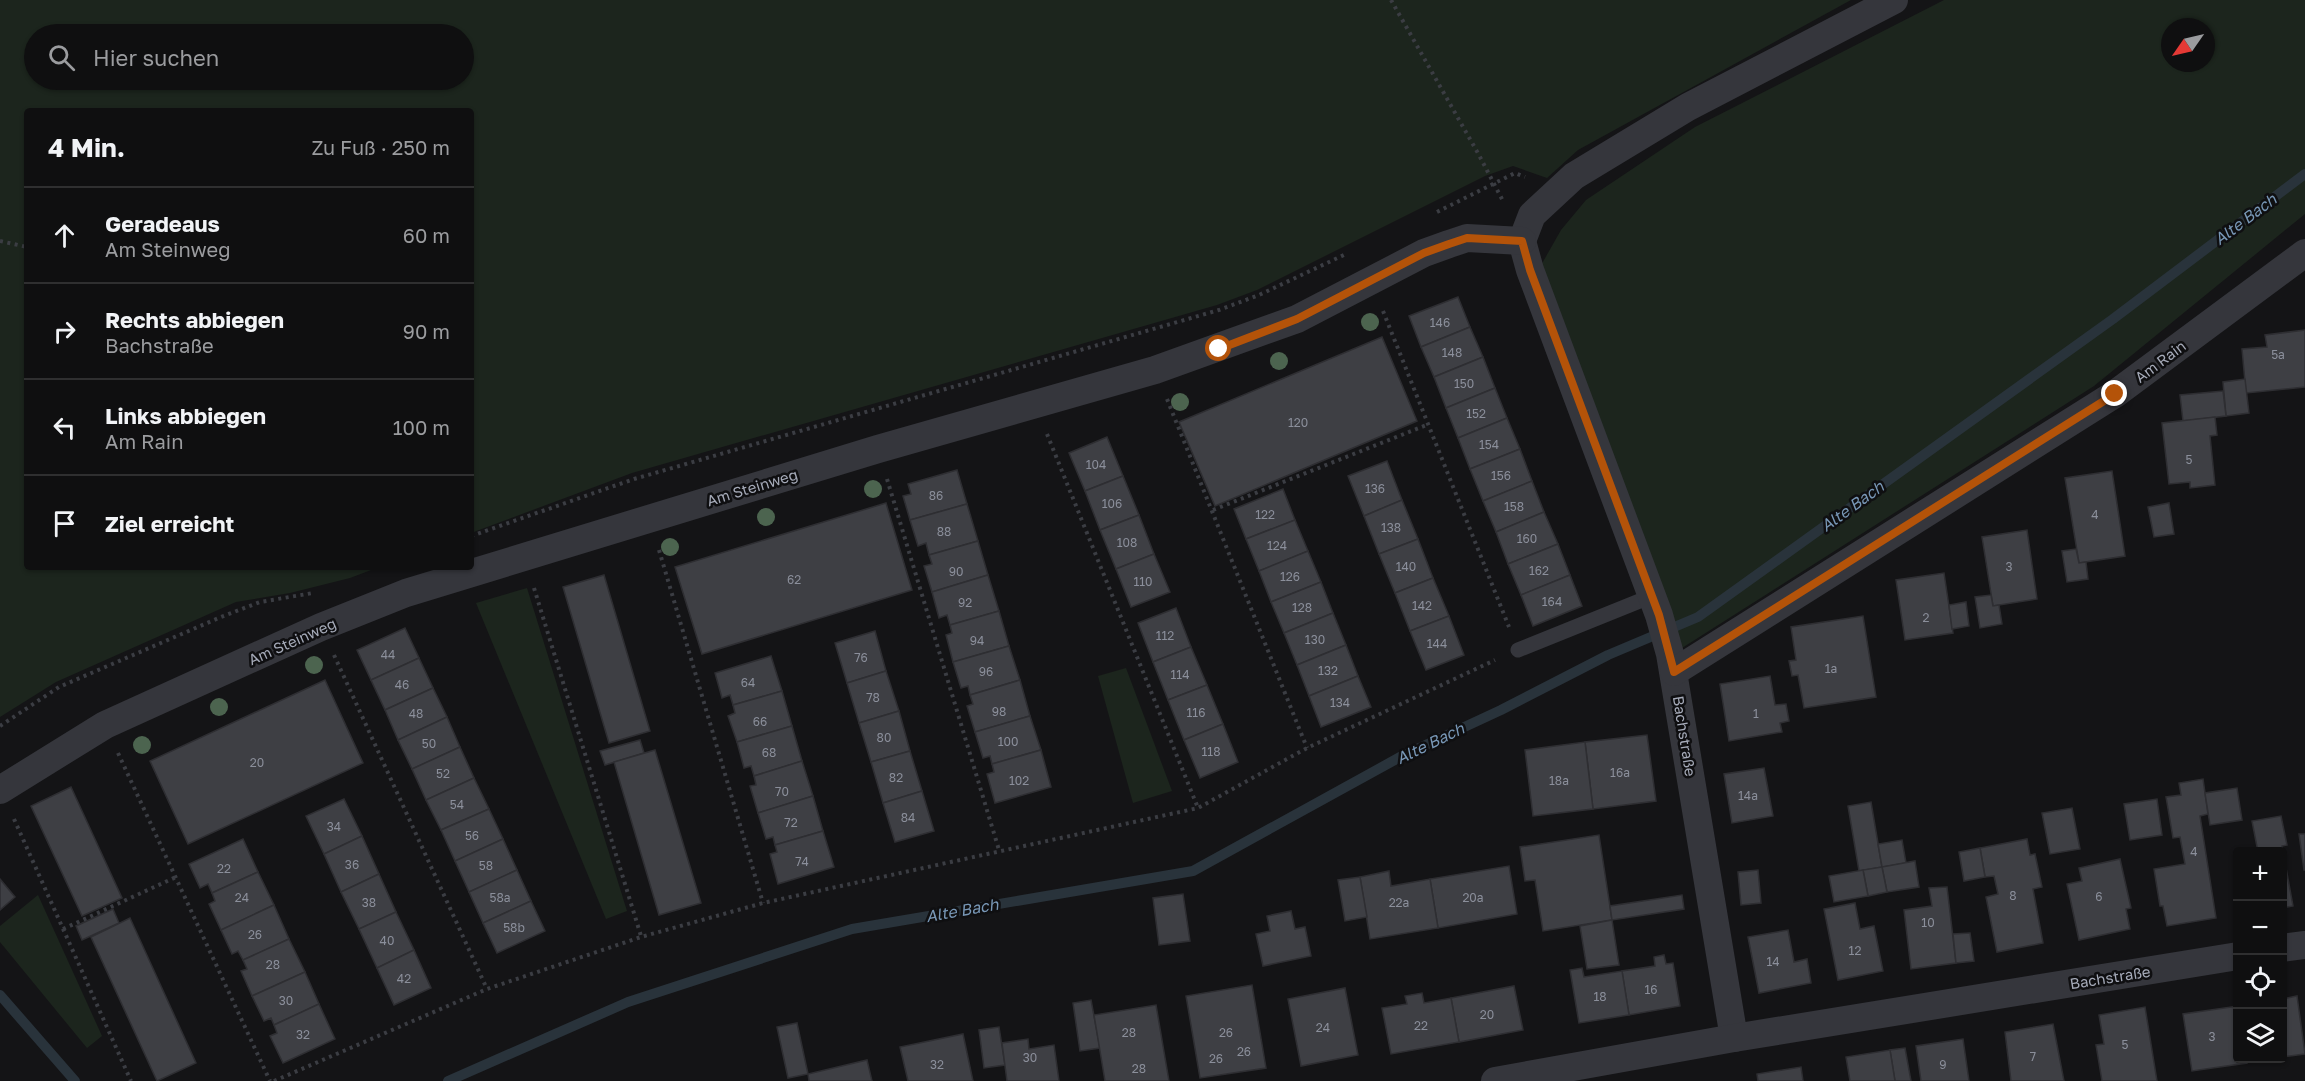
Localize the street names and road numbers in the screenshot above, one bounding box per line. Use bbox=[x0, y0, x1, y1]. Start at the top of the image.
street label: Am Rain bbox=[2131, 336, 2189, 386]
street label: Am Steinweg bbox=[704, 465, 800, 509]
street label: Am Steinweg bbox=[245, 614, 339, 668]
street label: Bachstraße bbox=[1670, 694, 1700, 778]
street label: Bachstraße bbox=[2068, 962, 2152, 992]

